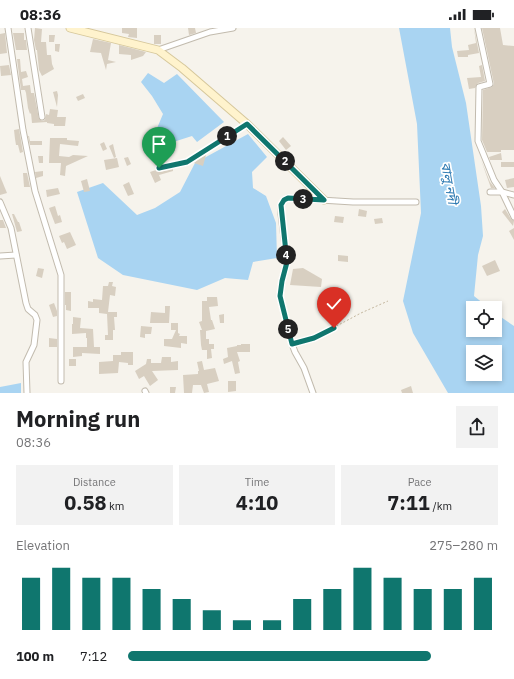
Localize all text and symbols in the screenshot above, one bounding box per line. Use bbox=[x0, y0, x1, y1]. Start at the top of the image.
text: 08:36 bbox=[20, 5, 61, 24]
pin: 1 bbox=[217, 126, 237, 146]
pin bbox=[142, 127, 176, 168]
text: 1 bbox=[224, 129, 230, 143]
icon: arrive bbox=[148, 133, 170, 155]
pin: 2 bbox=[275, 151, 295, 171]
text: 2 bbox=[282, 154, 288, 168]
water label: বালু নদী bbox=[437, 161, 461, 208]
pin: 3 bbox=[293, 189, 313, 209]
text: 3 bbox=[300, 192, 306, 206]
pin: 4 bbox=[276, 245, 296, 265]
text: 4 bbox=[283, 248, 289, 262]
pin bbox=[317, 287, 351, 328]
icon: check bbox=[323, 293, 345, 315]
map controls bbox=[466, 301, 502, 381]
button: locate bbox=[466, 301, 502, 337]
pin: 5 bbox=[278, 319, 298, 339]
text: 5 bbox=[285, 322, 291, 336]
button: layers bbox=[466, 345, 502, 381]
text: Morning run bbox=[16, 404, 140, 433]
button: share bbox=[456, 406, 498, 448]
text: 08:36 bbox=[16, 434, 51, 451]
text: Distance bbox=[73, 475, 116, 489]
text: Time bbox=[245, 475, 269, 489]
text: Pace bbox=[408, 475, 432, 489]
text: 0.58 bbox=[64, 489, 106, 516]
text: 4:10 bbox=[236, 489, 278, 516]
text: 7:11 bbox=[387, 489, 430, 516]
text: km bbox=[106, 499, 124, 513]
text: /km bbox=[430, 499, 452, 513]
text: Elevation bbox=[16, 537, 70, 554]
text: 275–280 m bbox=[429, 537, 498, 554]
text: 100 m bbox=[16, 648, 54, 665]
text: 7:12 bbox=[80, 648, 107, 665]

